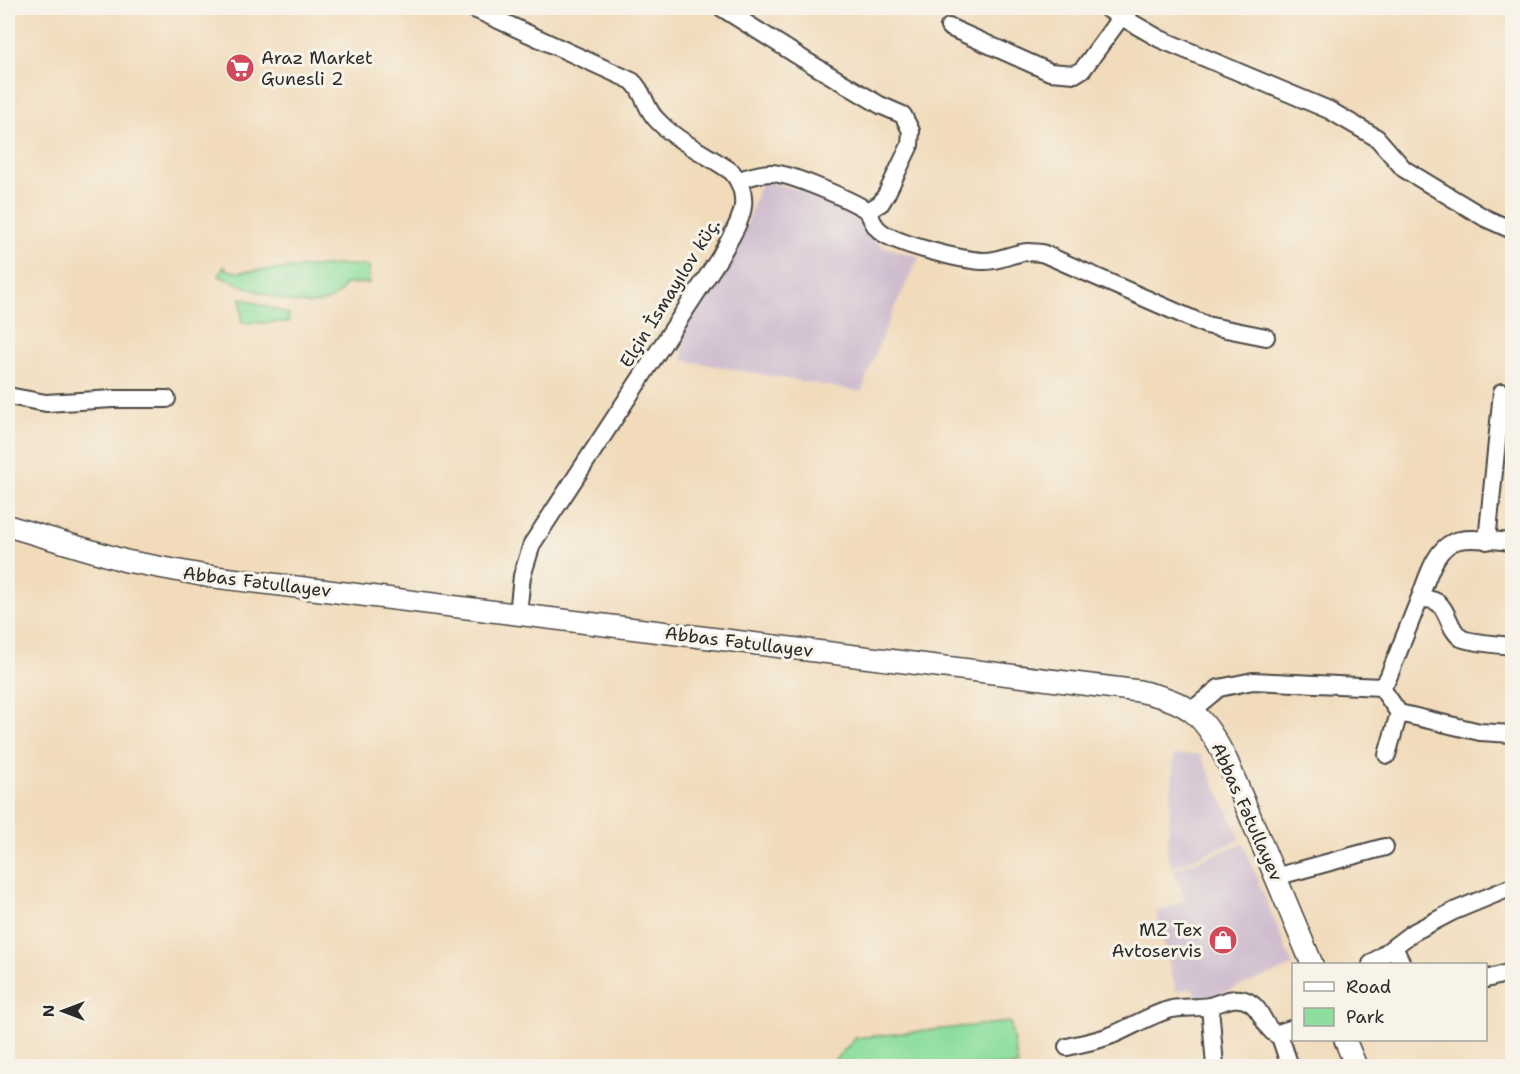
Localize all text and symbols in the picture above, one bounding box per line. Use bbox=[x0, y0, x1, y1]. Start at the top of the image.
place label: Araz Market Gunesli 2 bbox=[261, 46, 373, 91]
supermarket icon: Araz Market Gunesli 2 bbox=[224, 52, 256, 84]
street label: Elçin İsmayılov küç. bbox=[614, 214, 726, 372]
street label: Abbas Fətullayev bbox=[181, 561, 333, 603]
street label: Abbas Fətullayev bbox=[663, 621, 815, 663]
street label: Abbas Fətullayev bbox=[1206, 739, 1288, 885]
place label: MZ Tex Avtoservis bbox=[1111, 918, 1202, 963]
shop icon: MZ Tex Avtoservis bbox=[1207, 924, 1239, 956]
legend bbox=[1292, 963, 1487, 1041]
text: Road bbox=[1346, 975, 1391, 999]
north arrow bbox=[33, 981, 93, 1041]
text: N bbox=[38, 1005, 59, 1017]
text: Park bbox=[1346, 1005, 1385, 1029]

